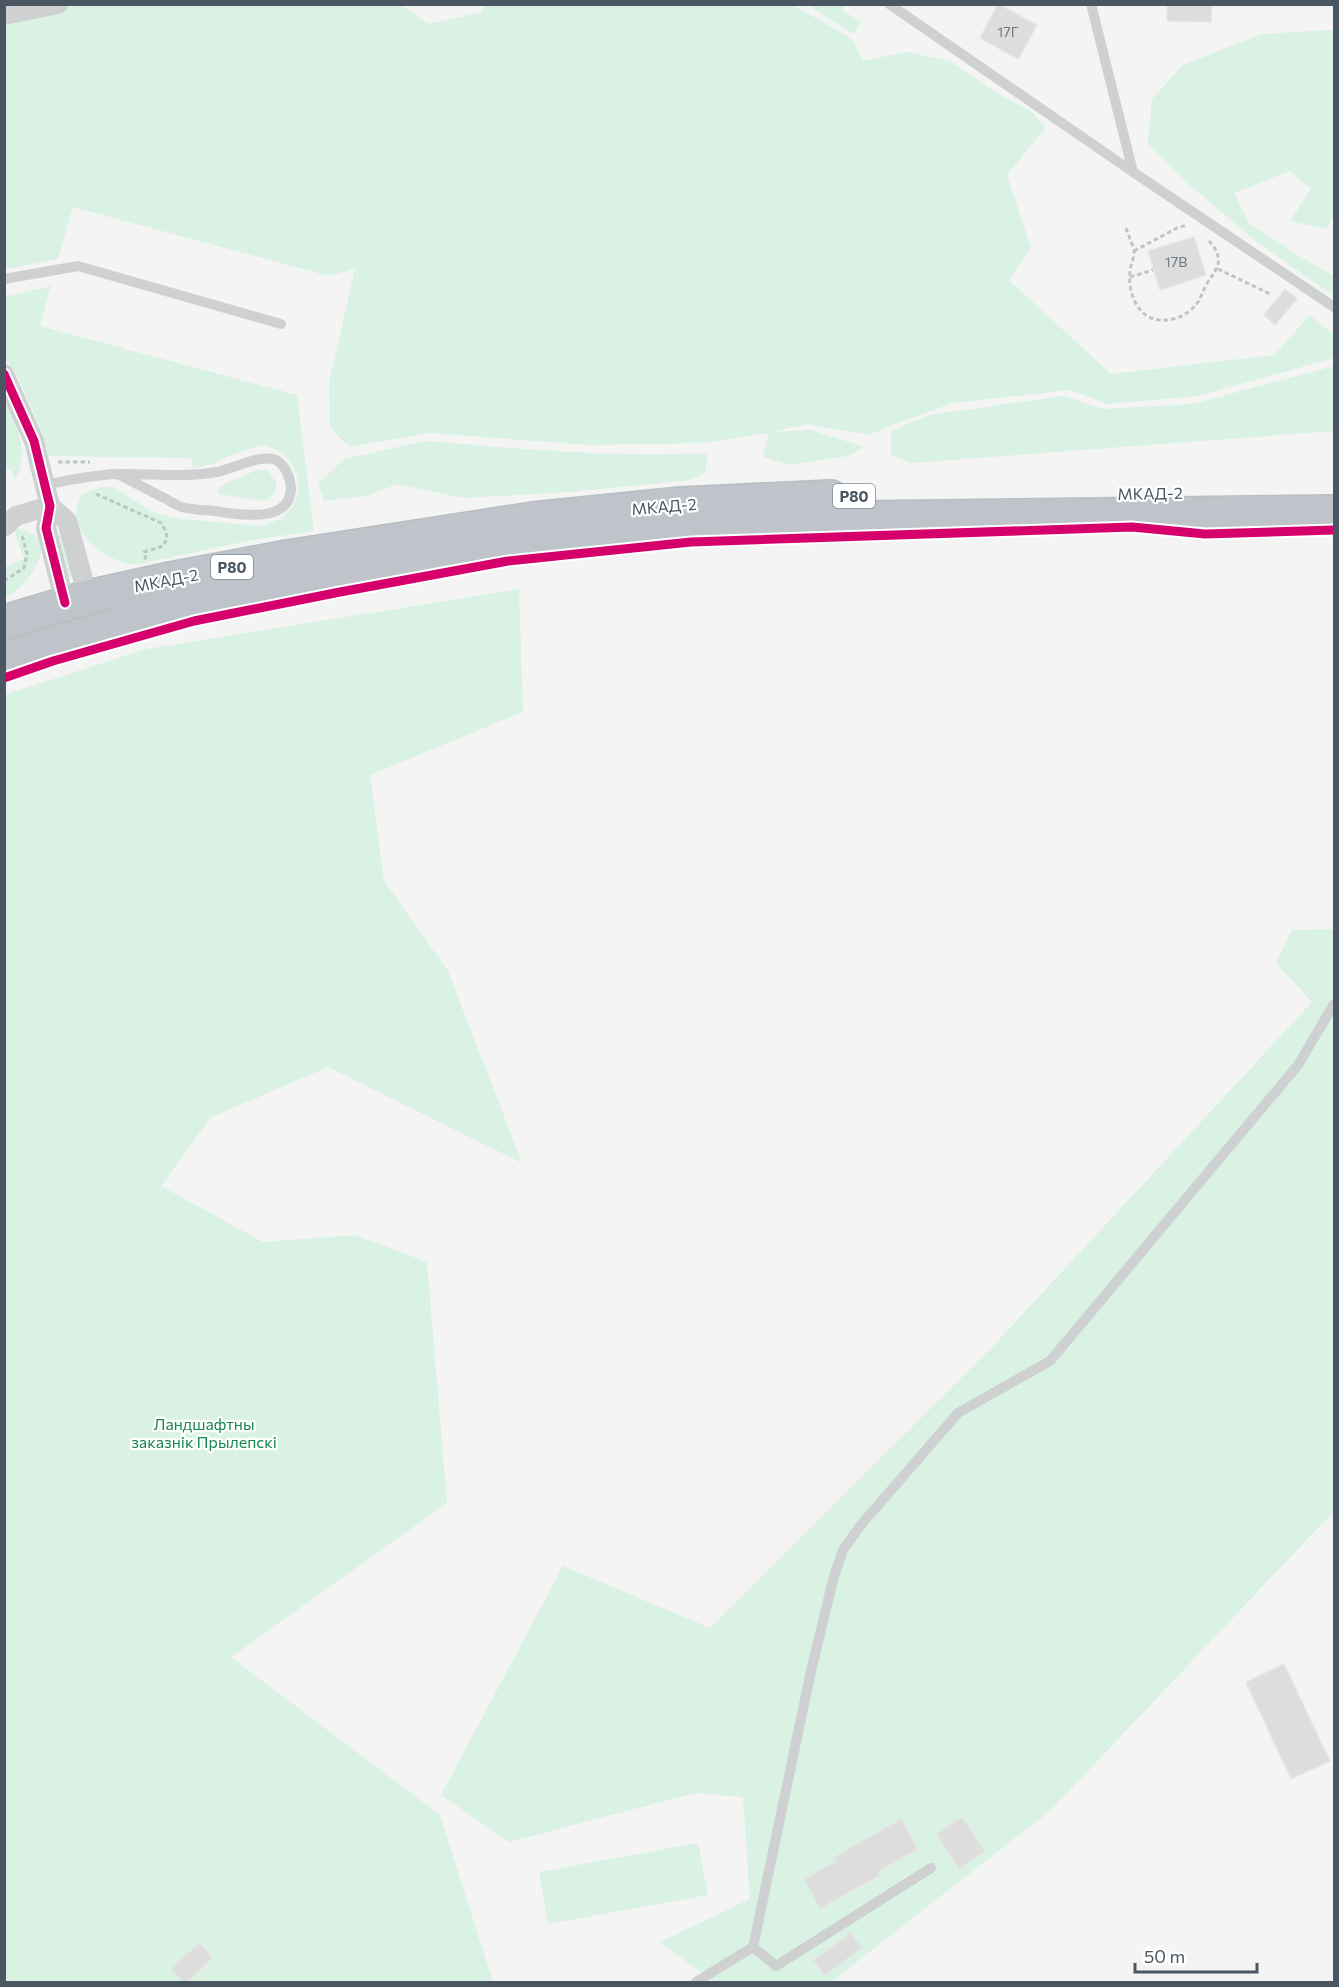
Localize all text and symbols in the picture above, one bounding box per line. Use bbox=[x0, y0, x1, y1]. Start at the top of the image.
house number: 17Г bbox=[997, 23, 1019, 40]
house number: 17В bbox=[1165, 253, 1187, 270]
street label: МКАД-2 bbox=[1117, 483, 1183, 503]
road number: Р80 bbox=[833, 484, 875, 508]
street label: МКАД-2 bbox=[631, 494, 697, 518]
road number: Р80 bbox=[211, 555, 253, 579]
street label: МКАД-2 bbox=[132, 564, 200, 596]
park label: Ландшафтны заказнік Прылепскі bbox=[131, 1414, 277, 1451]
scale bar bbox=[1135, 1936, 1256, 1974]
text: 50 m bbox=[1144, 1945, 1185, 1967]

